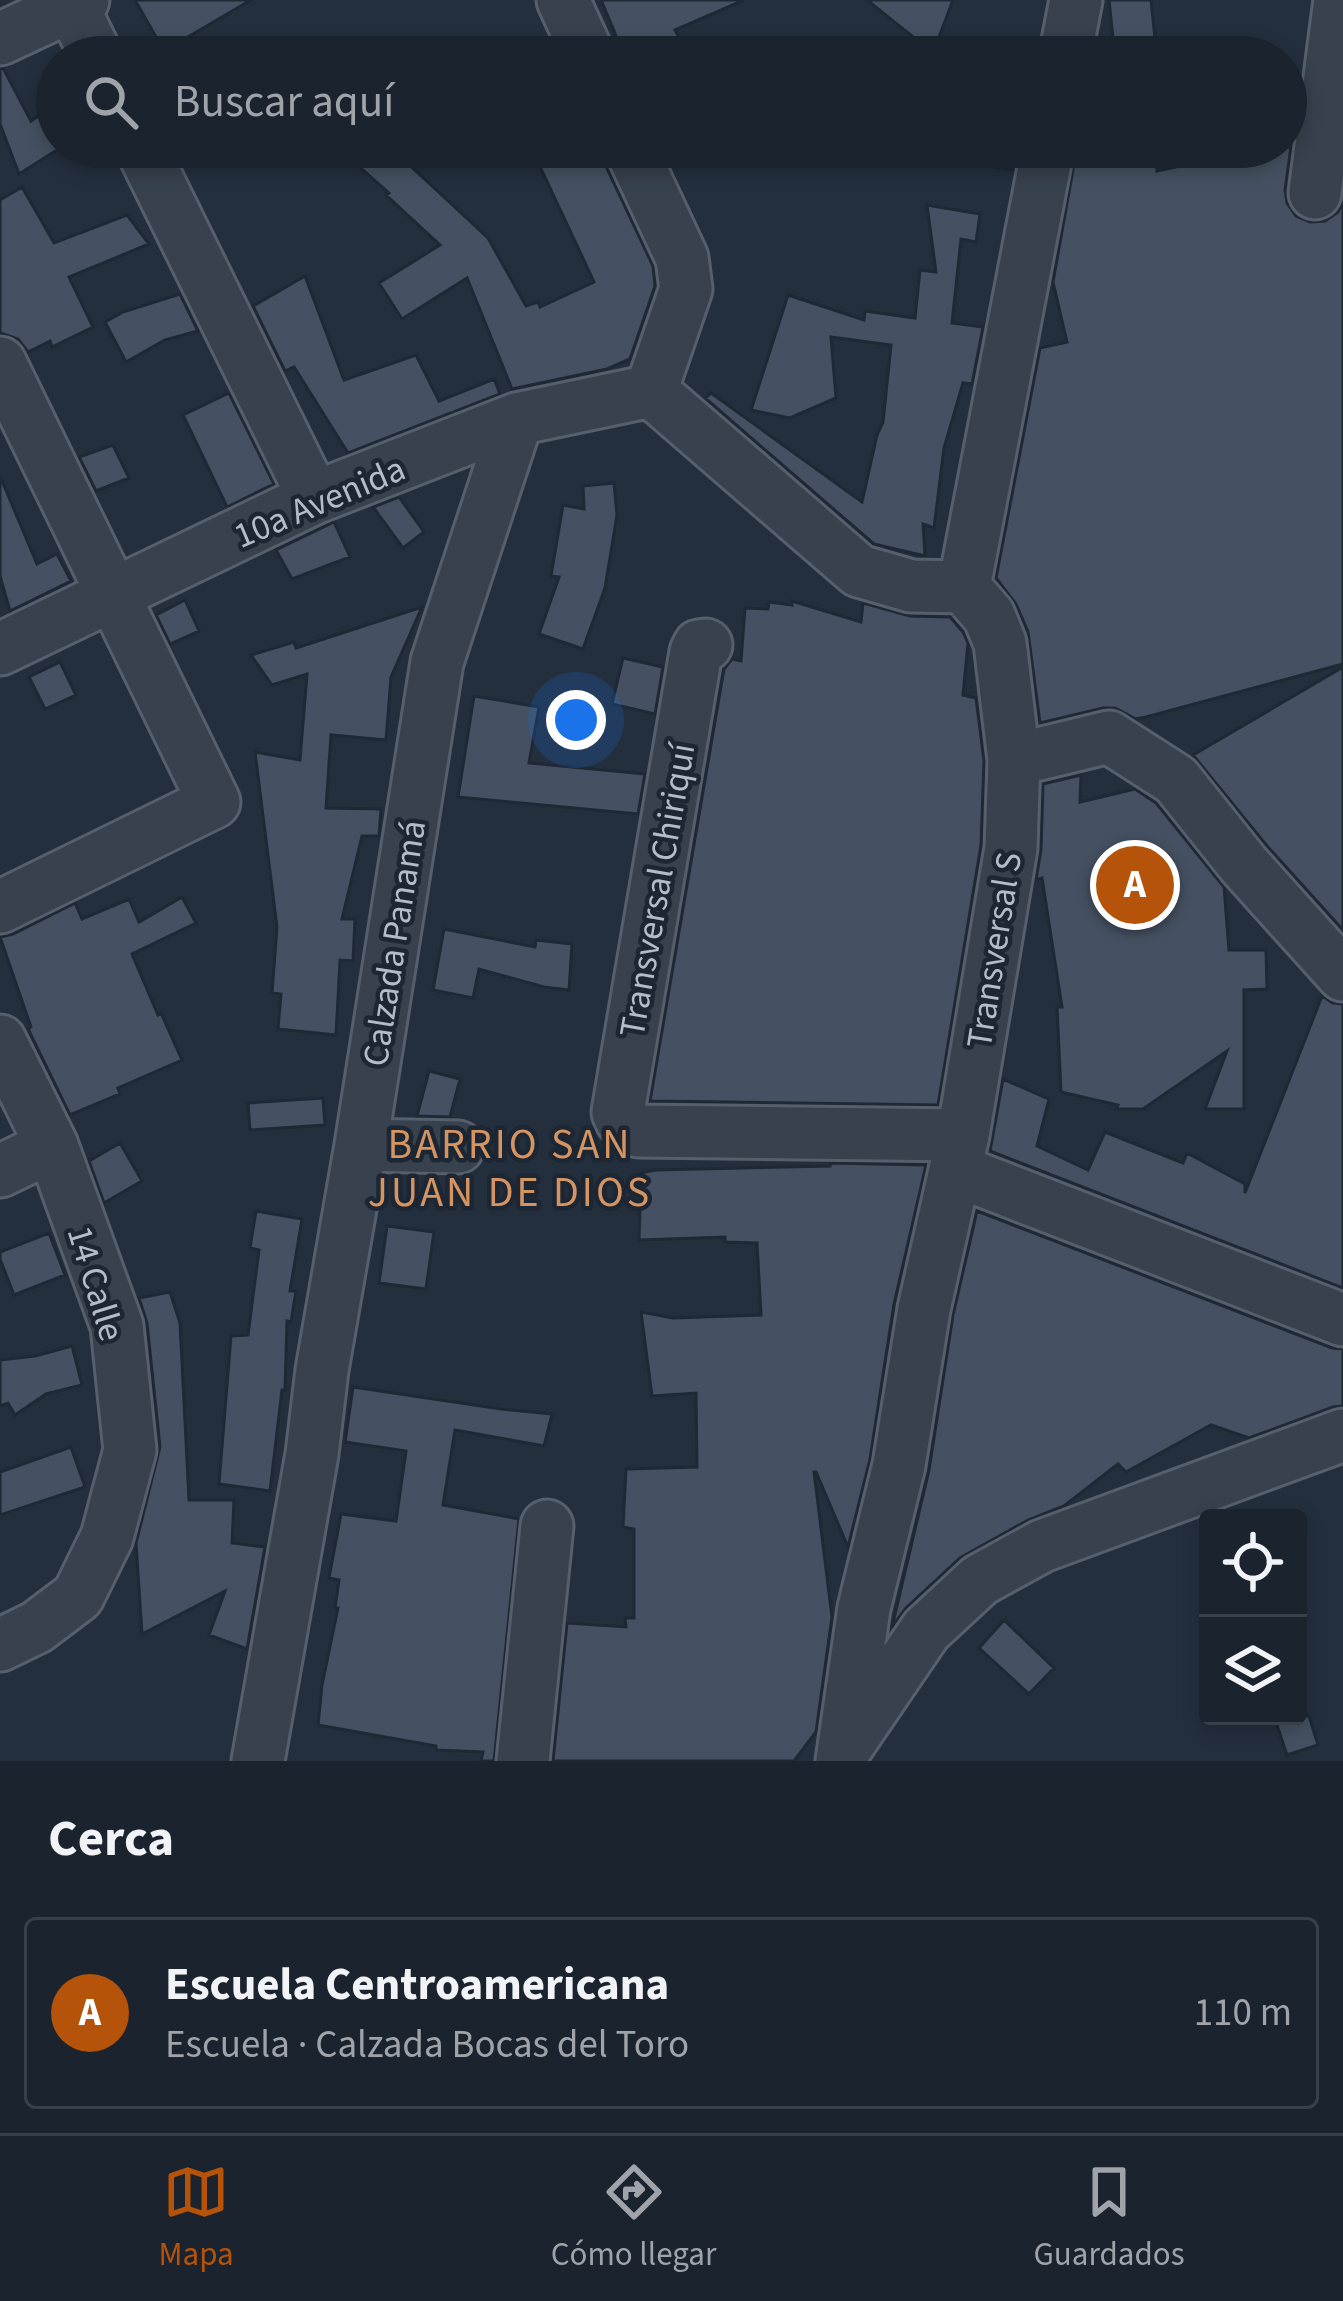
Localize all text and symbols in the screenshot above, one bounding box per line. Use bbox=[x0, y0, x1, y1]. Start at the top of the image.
search box bbox=[36, 36, 1307, 168]
icon: search bbox=[78, 69, 144, 135]
text: Buscar aquí bbox=[174, 70, 394, 134]
street label: 10a Avenida bbox=[226, 443, 413, 561]
your location bbox=[546, 690, 606, 750]
street label: Transversal Chiriquí bbox=[607, 738, 709, 1041]
street label: Calzada Panamá bbox=[350, 816, 439, 1070]
pin: A bbox=[1096, 840, 1174, 930]
street label: Transversal S bbox=[954, 849, 1035, 1052]
district label: BARRIO SAN JUAN DE DIOS bbox=[368, 1115, 652, 1223]
street label: 14 Calle bbox=[54, 1220, 137, 1347]
map controls bbox=[1199, 1509, 1307, 1725]
button: locate bbox=[1199, 1509, 1307, 1617]
button: layers bbox=[1199, 1617, 1307, 1725]
text: Cerca bbox=[48, 1803, 174, 1875]
text: Escuela Centroamericana bbox=[165, 1953, 669, 2017]
text: A bbox=[79, 1985, 101, 2041]
text: 110 m bbox=[1194, 1985, 1292, 2041]
text: Escuela · Calzada Bocas del Toro bbox=[165, 2017, 689, 2073]
tab: Mapa bbox=[159, 2159, 234, 2278]
tab: Cómo llegar bbox=[551, 2159, 716, 2278]
tab: Guardados bbox=[1033, 2159, 1184, 2278]

